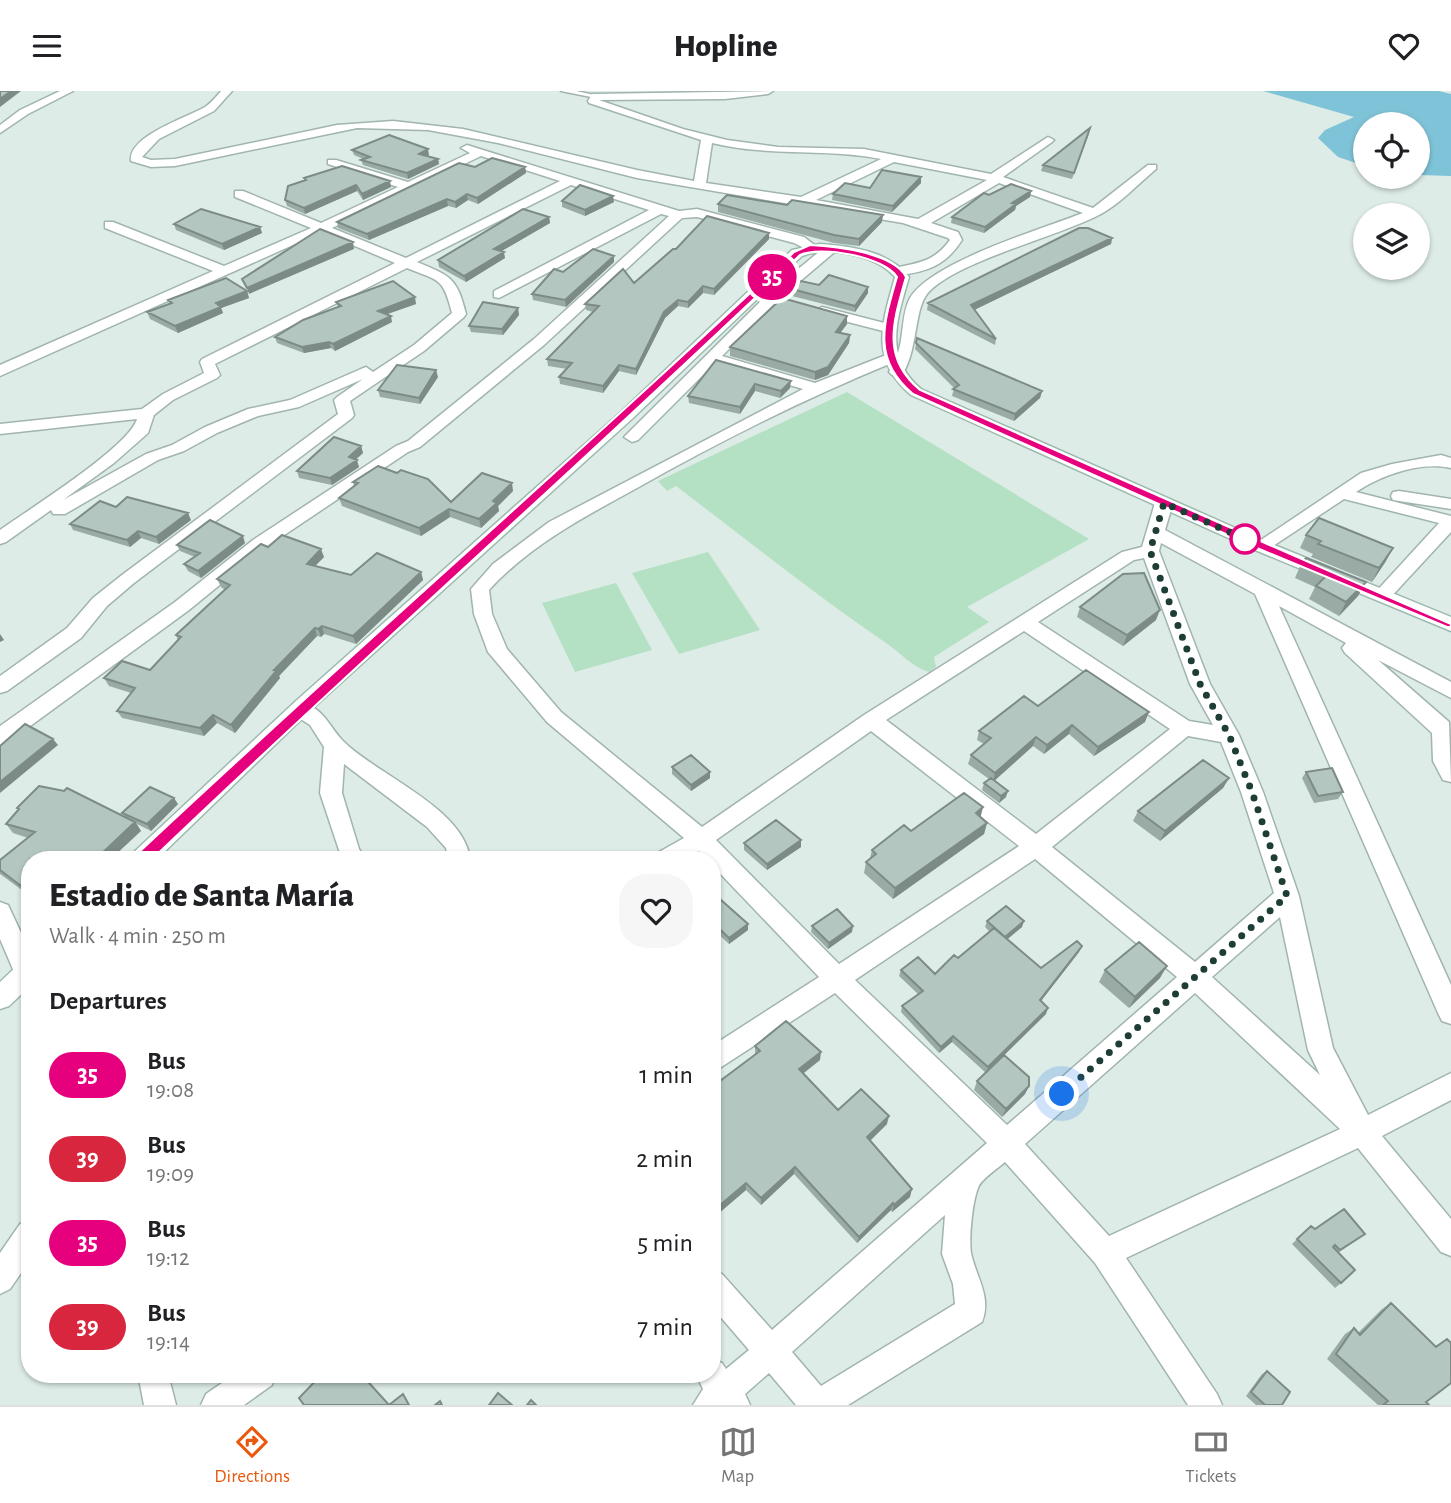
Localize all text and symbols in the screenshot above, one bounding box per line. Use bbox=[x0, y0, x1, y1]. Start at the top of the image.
icon: menu bbox=[28, 27, 66, 65]
icon: heart bbox=[1385, 27, 1423, 65]
text: Hopline bbox=[673, 30, 778, 62]
map controls bbox=[1353, 112, 1430, 280]
button: locate bbox=[1353, 112, 1430, 189]
button: layers bbox=[1353, 203, 1430, 280]
line badge: 35 bbox=[740, 254, 804, 300]
text: 35 bbox=[762, 265, 782, 289]
unlabelled marker bbox=[1230, 524, 1260, 554]
button: heart bbox=[619, 874, 693, 948]
text: Estadio de Santa María bbox=[49, 880, 354, 913]
text: Walk · 4 min · 250 m bbox=[49, 925, 226, 948]
text: Departures bbox=[49, 988, 167, 1014]
text: Bus bbox=[147, 1048, 186, 1074]
text: 1 min bbox=[639, 1062, 693, 1088]
text: 35 bbox=[77, 1063, 98, 1087]
your location bbox=[1044, 1076, 1079, 1111]
text: 19:08 bbox=[147, 1079, 194, 1102]
text: Bus bbox=[147, 1132, 186, 1158]
text: 2 min bbox=[636, 1146, 693, 1172]
text: 39 bbox=[77, 1147, 98, 1171]
text: 19:09 bbox=[147, 1163, 194, 1186]
text: Bus bbox=[147, 1216, 186, 1242]
text: 5 min bbox=[637, 1230, 693, 1256]
text: 35 bbox=[77, 1231, 98, 1255]
text: 19:12 bbox=[147, 1247, 189, 1270]
text: Bus bbox=[147, 1300, 186, 1326]
text: 7 min bbox=[637, 1314, 693, 1340]
text: 39 bbox=[77, 1315, 98, 1339]
text: 19:14 bbox=[147, 1331, 190, 1354]
tab: Directions bbox=[214, 1423, 290, 1488]
tab: Map bbox=[719, 1423, 757, 1488]
tab: Tickets bbox=[1185, 1423, 1237, 1488]

